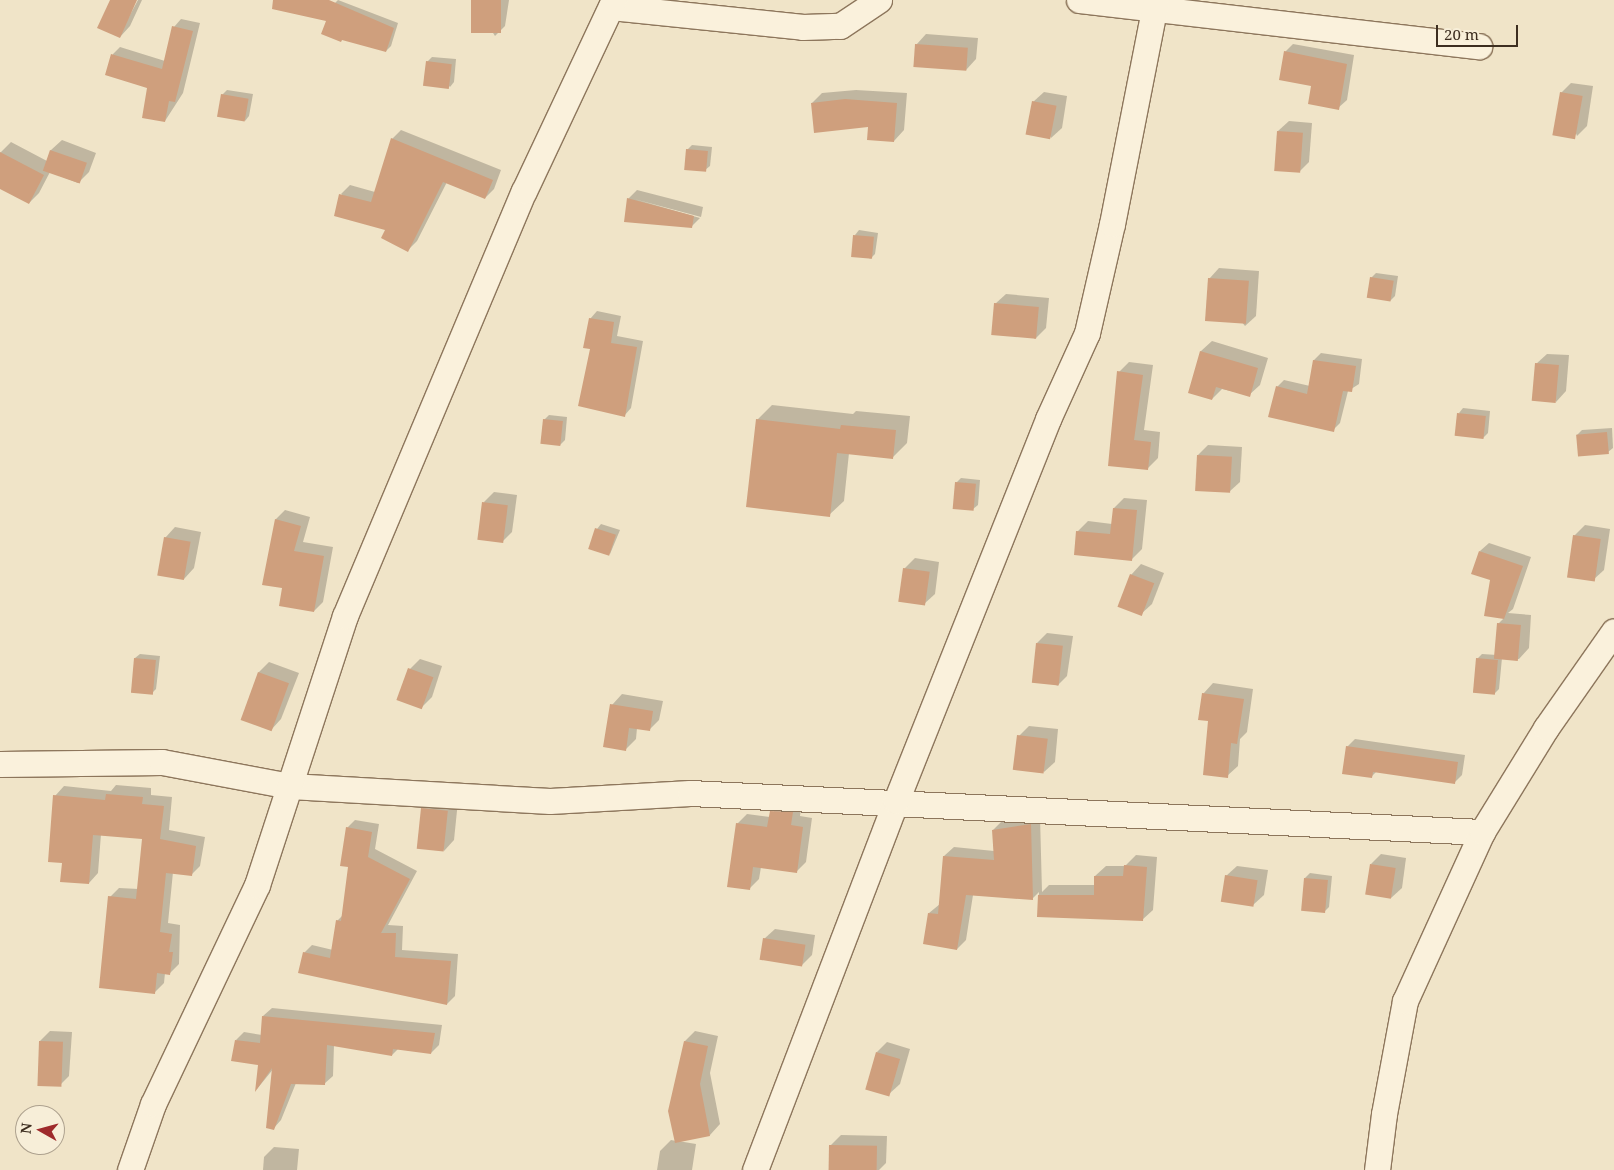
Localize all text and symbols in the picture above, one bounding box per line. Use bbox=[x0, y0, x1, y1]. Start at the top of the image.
scale bar bbox=[1439, 15, 1522, 47]
text: 20 m bbox=[1444, 24, 1479, 44]
north arrow bbox=[15, 1105, 65, 1155]
text: N bbox=[16, 1122, 36, 1135]

